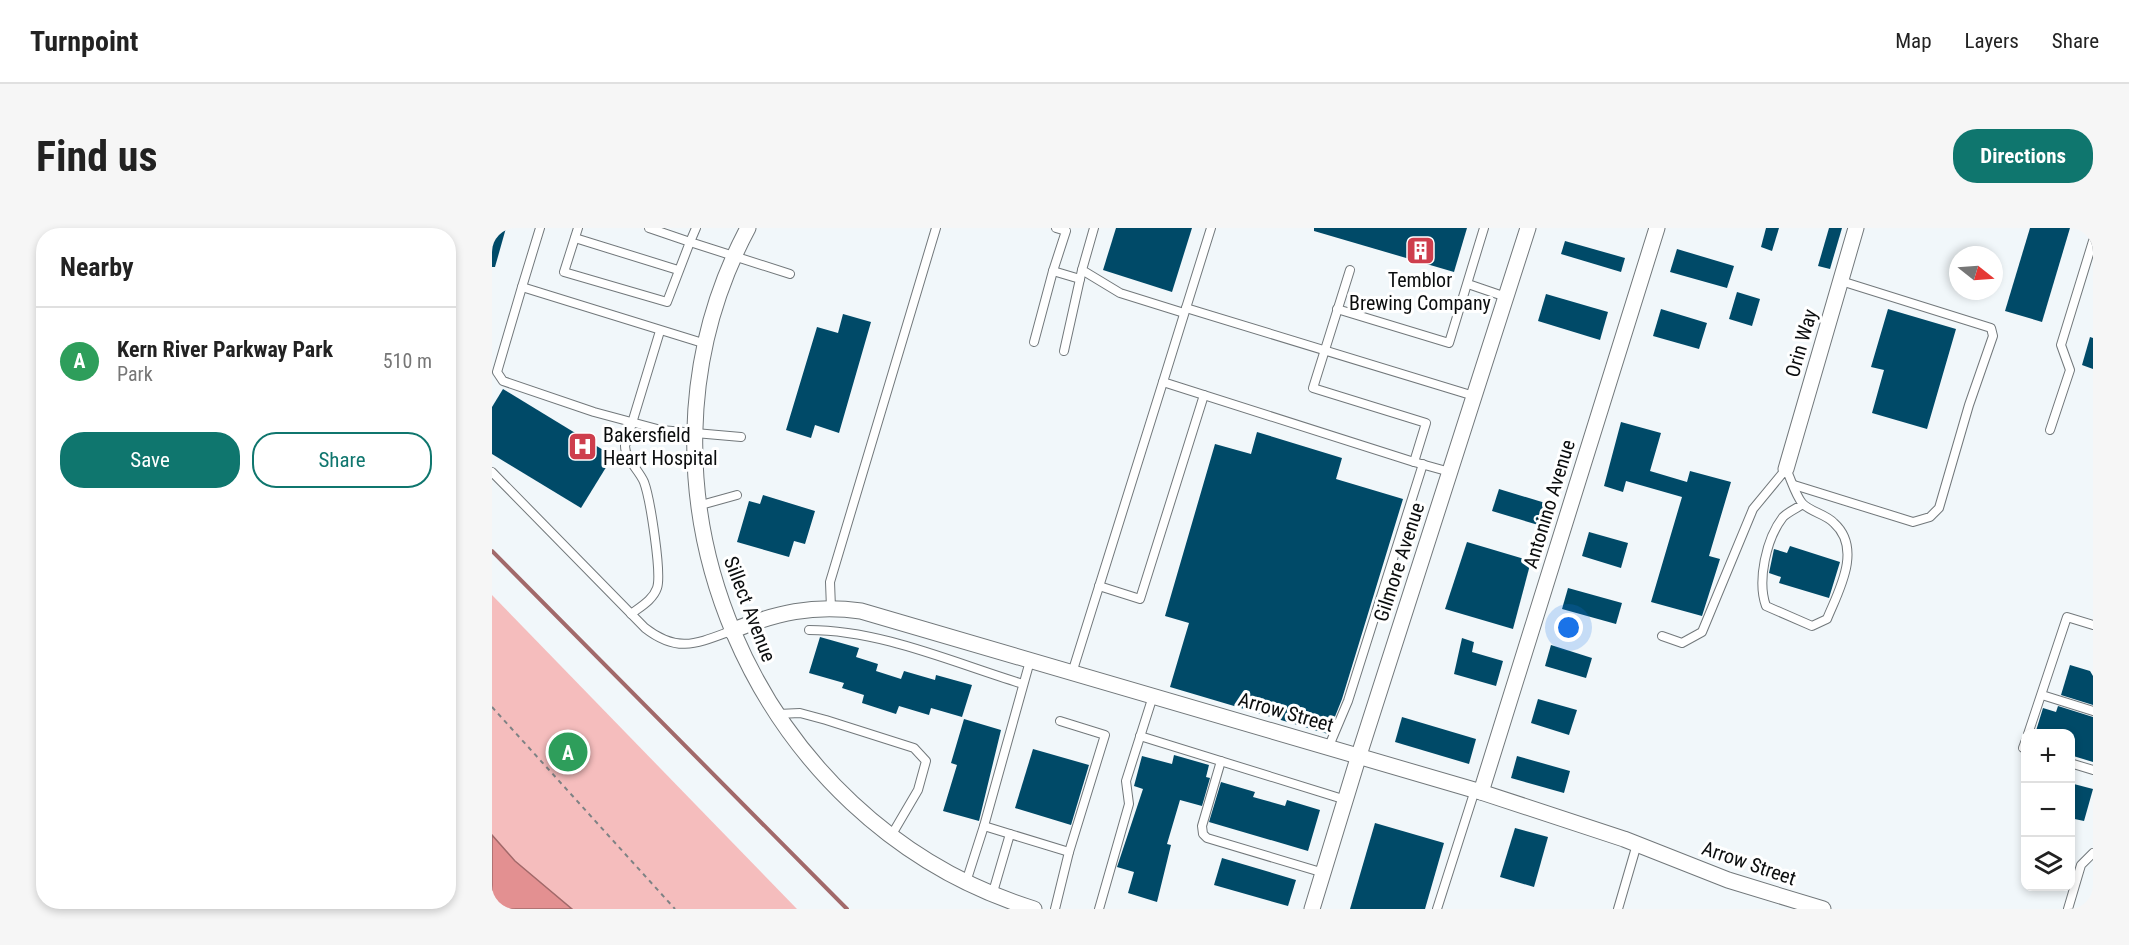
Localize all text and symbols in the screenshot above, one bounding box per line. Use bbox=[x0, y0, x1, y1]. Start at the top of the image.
text: Turnpoint bbox=[30, 25, 138, 58]
text: Map bbox=[1895, 29, 1932, 53]
text: Layers bbox=[1965, 29, 2019, 53]
text: Share bbox=[2052, 29, 2099, 53]
button: Directions bbox=[1953, 129, 2093, 183]
text: Find us bbox=[36, 132, 157, 181]
building icon: Temblor Brewing Company bbox=[1404, 234, 1436, 266]
north arrow bbox=[1949, 246, 2003, 300]
text: Nearby bbox=[60, 252, 134, 282]
place label: Temblor Brewing Company bbox=[1349, 268, 1491, 315]
street label: Orin Way bbox=[1780, 306, 1822, 380]
text: Kern River Parkway Park bbox=[117, 337, 333, 362]
text: A bbox=[74, 349, 85, 373]
text: 510 m bbox=[383, 349, 432, 373]
text: Park bbox=[117, 362, 153, 386]
place label: Bakersfield Heart Hospital bbox=[603, 423, 718, 470]
hospital icon: Bakersfield Heart Hospital bbox=[566, 430, 598, 462]
button: Save bbox=[60, 432, 240, 488]
button: Share bbox=[252, 432, 432, 488]
street label: Antonino Avenue bbox=[1518, 437, 1580, 571]
street label: Gilmore Avenue bbox=[1368, 500, 1430, 624]
street label: Sillect Avenue bbox=[719, 553, 781, 665]
your location bbox=[1554, 613, 1583, 642]
street label: Arrow Street bbox=[1236, 687, 1336, 737]
map controls bbox=[2021, 729, 2075, 891]
button: + bbox=[2021, 729, 2075, 783]
pin: A bbox=[548, 730, 588, 774]
button: − bbox=[2021, 783, 2075, 837]
street label: Arrow Street bbox=[1699, 836, 1799, 890]
button: layers bbox=[2021, 837, 2075, 891]

